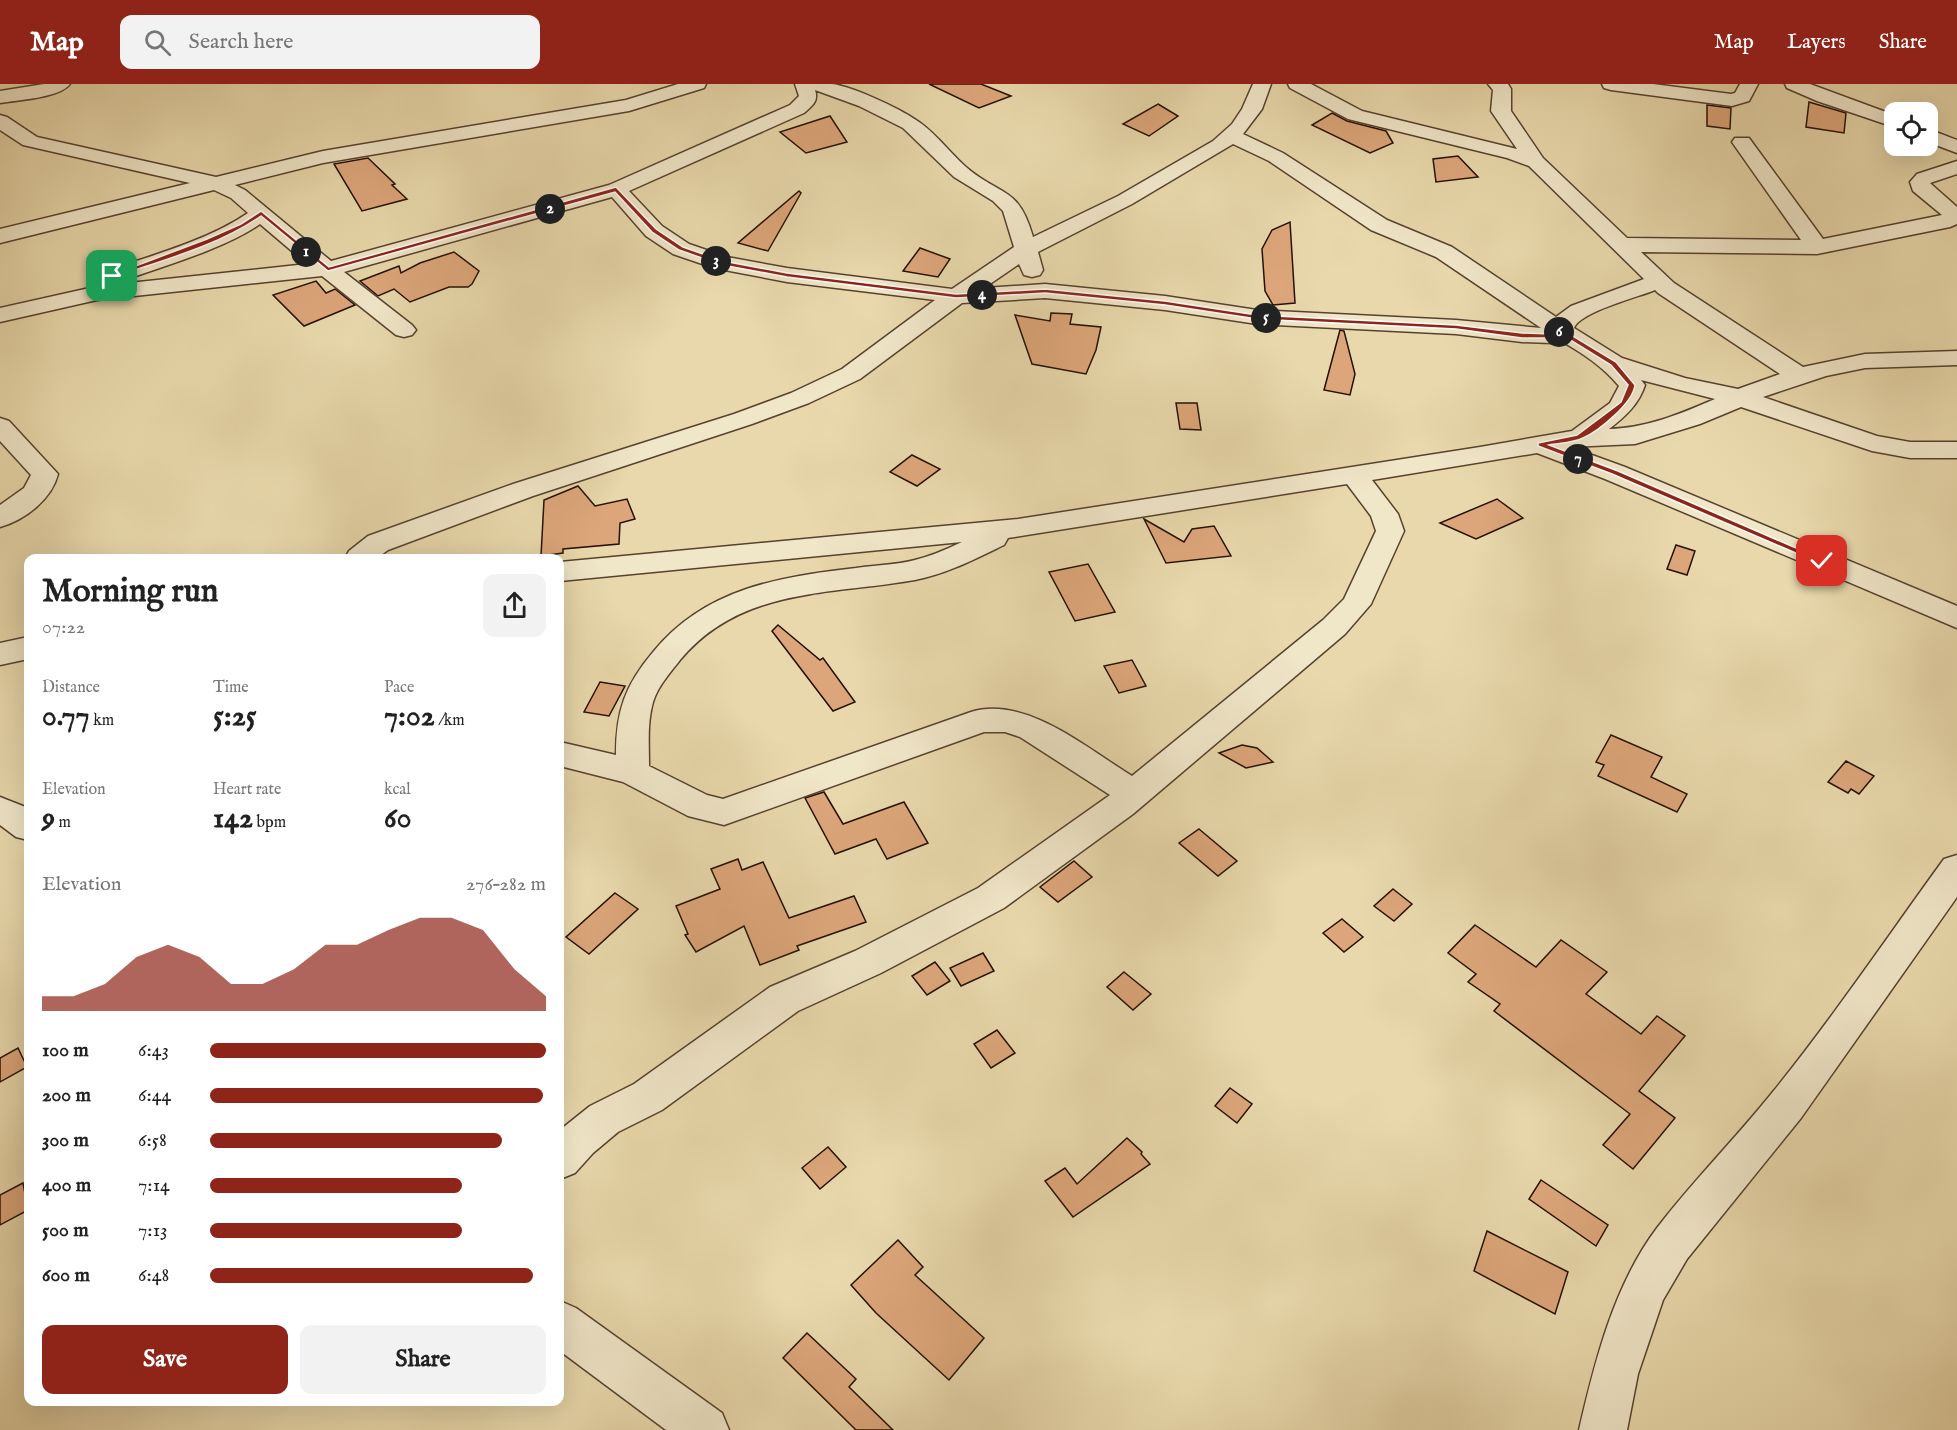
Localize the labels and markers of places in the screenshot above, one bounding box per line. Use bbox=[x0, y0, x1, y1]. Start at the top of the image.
pin: 2 bbox=[535, 194, 565, 224]
pin: 1 bbox=[291, 237, 321, 267]
pin: 3 bbox=[701, 246, 731, 276]
pin bbox=[86, 250, 137, 301]
pin: 4 bbox=[967, 280, 997, 310]
pin: 5 bbox=[1251, 303, 1281, 333]
pin: 6 bbox=[1544, 317, 1574, 347]
pin: 7 bbox=[1563, 444, 1593, 474]
pin bbox=[1796, 535, 1847, 586]

